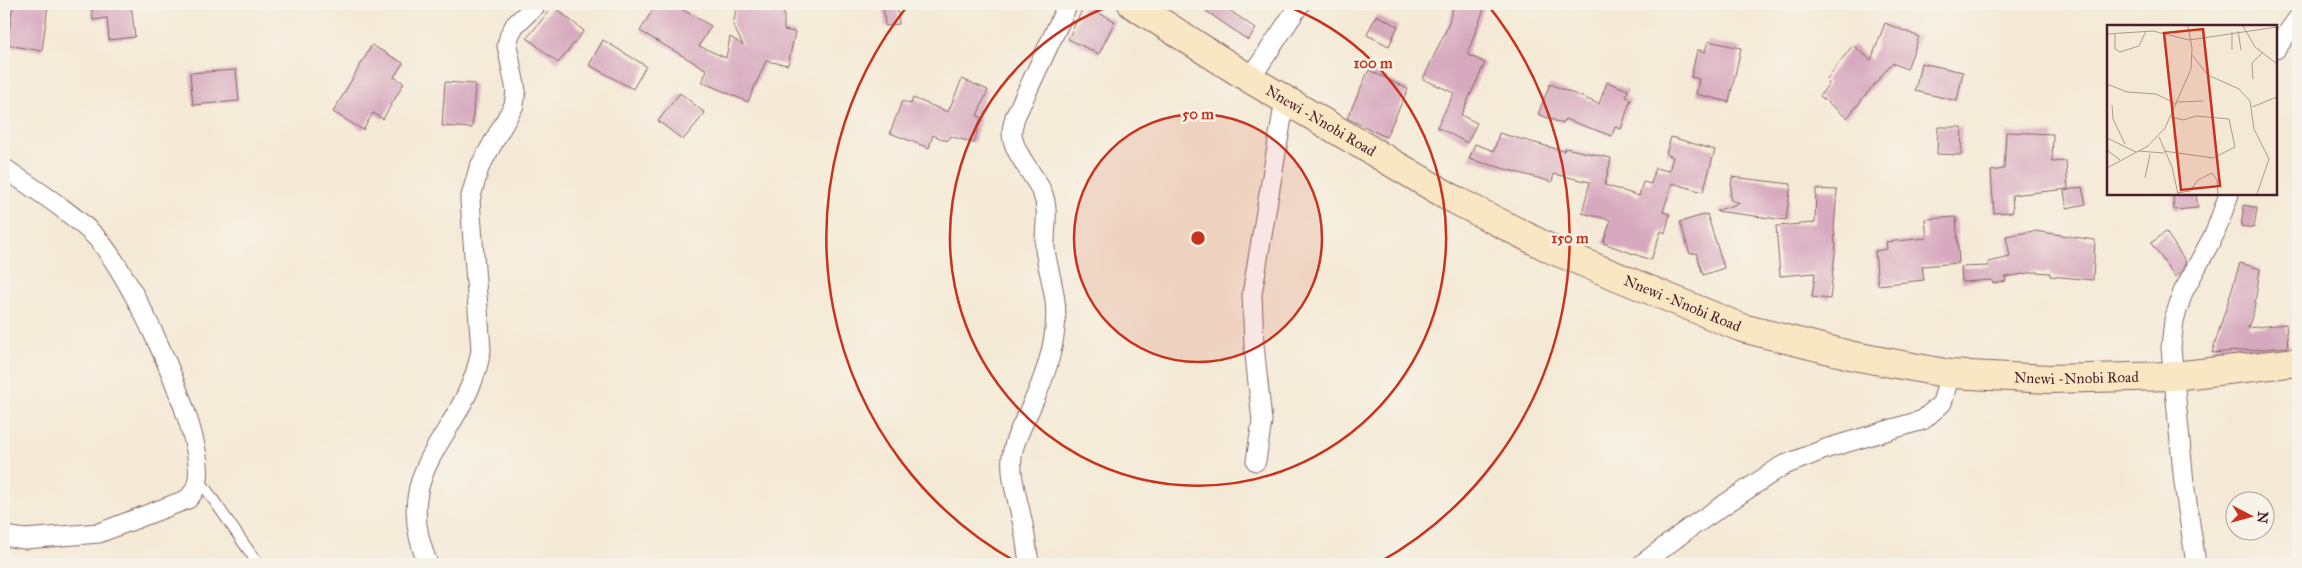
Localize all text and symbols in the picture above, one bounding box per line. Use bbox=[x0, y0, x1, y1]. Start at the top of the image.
inset map bbox=[2107, 25, 2277, 195]
text: 100 m bbox=[1353, 54, 1393, 72]
street label: Nnewi -Nnobi Road bbox=[1262, 81, 1380, 161]
text: 50 m bbox=[1182, 105, 1214, 123]
centre of rings bbox=[1189, 229, 1207, 247]
text: 150 m bbox=[1551, 229, 1589, 247]
street label: Nnewi -Nnobi Road bbox=[1621, 271, 1744, 336]
street label: Nnewi -Nnobi Road bbox=[2013, 368, 2140, 388]
north arrow bbox=[2224, 490, 2274, 540]
text: N bbox=[2253, 511, 2272, 524]

